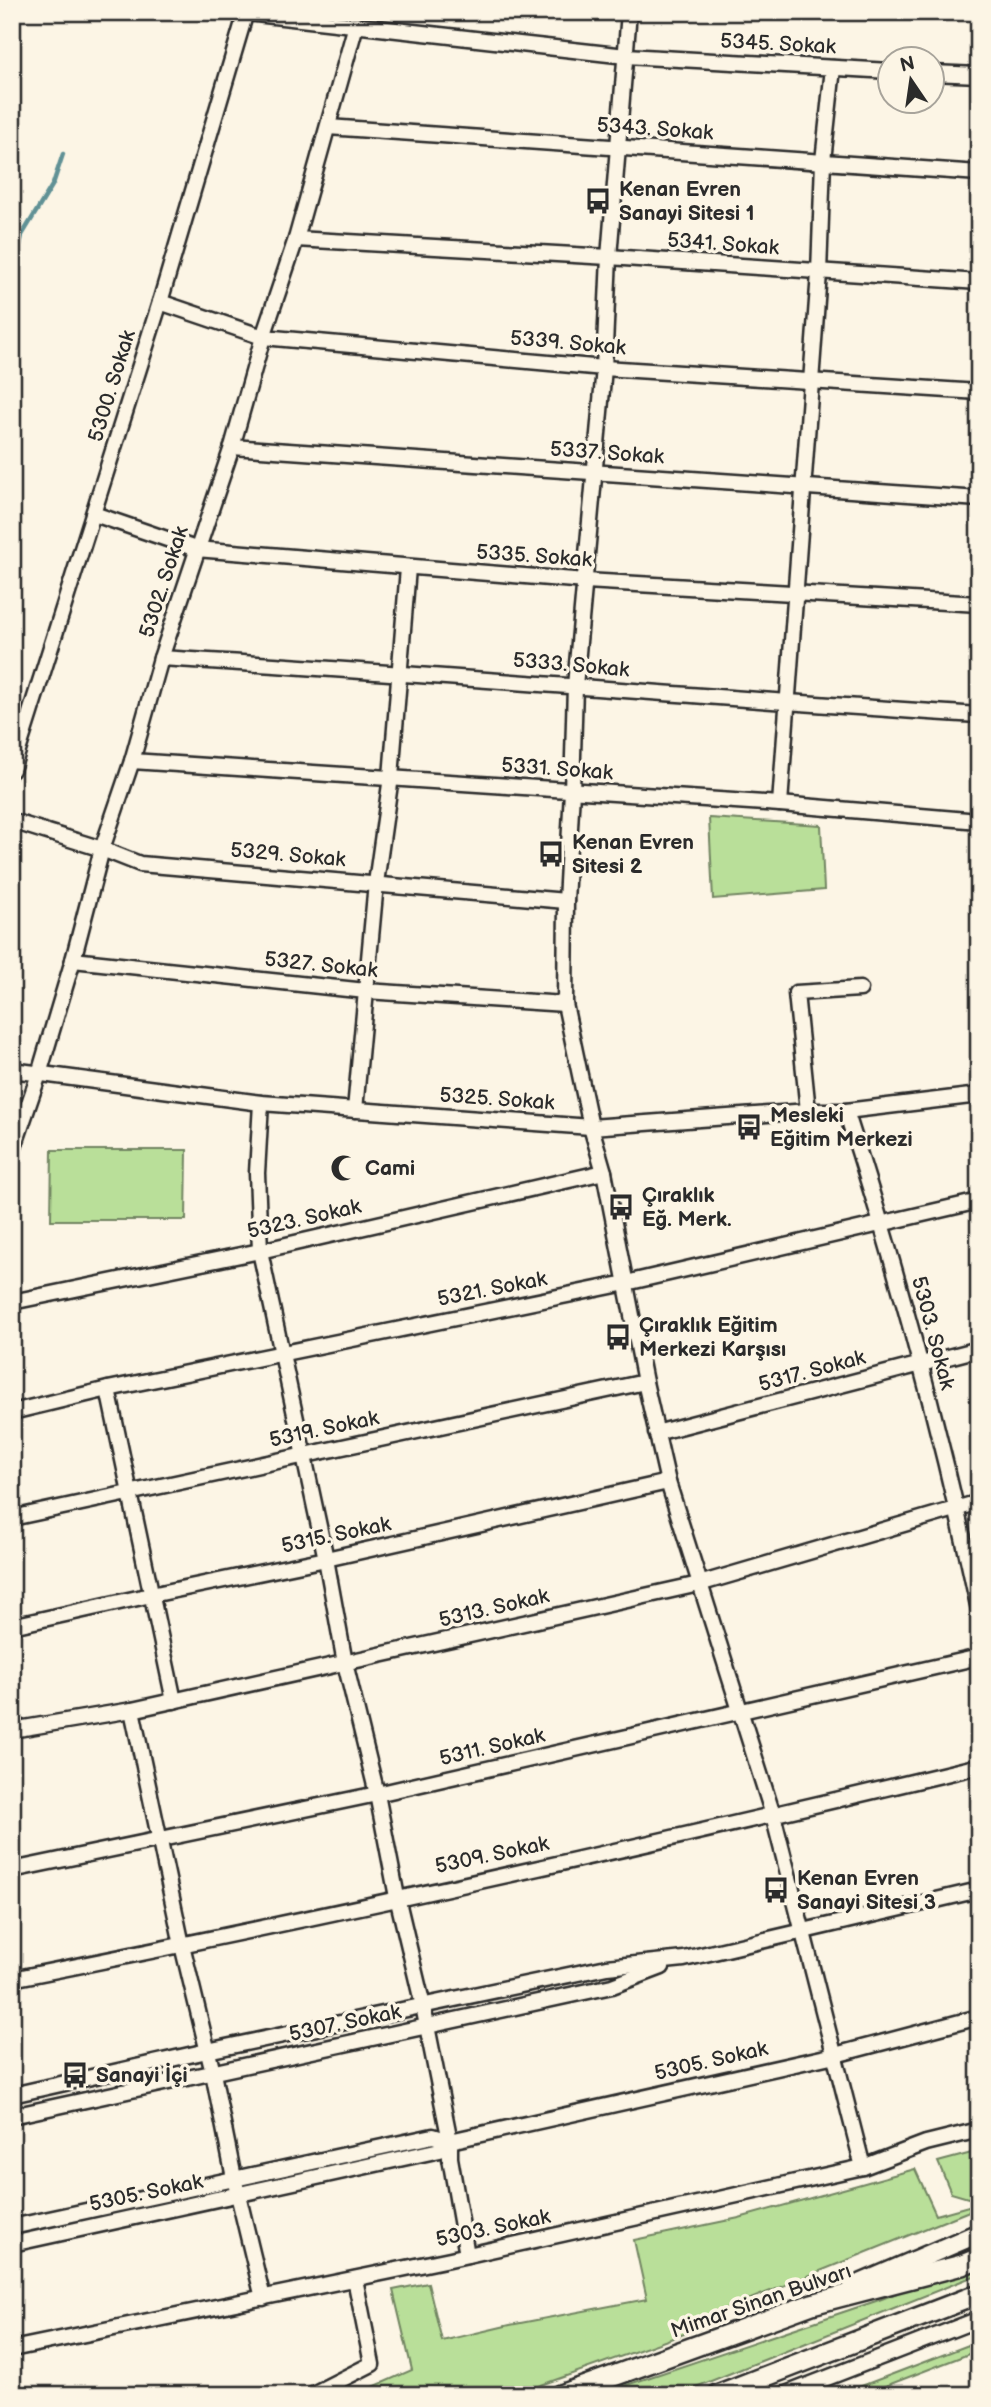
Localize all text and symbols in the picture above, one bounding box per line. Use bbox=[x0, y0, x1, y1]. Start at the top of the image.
street label: 5345. Sokak bbox=[719, 28, 837, 60]
north arrow bbox=[876, 46, 946, 116]
text: N bbox=[898, 52, 917, 78]
street label: 5343. Sokak bbox=[596, 112, 715, 146]
place label: Kenan Evren Sanayi Sitesi 1 bbox=[619, 177, 755, 226]
bus stop icon: Kenan Evren Sanayi Sitesi 1 bbox=[583, 186, 613, 216]
street label: 5341. Sokak bbox=[666, 228, 780, 260]
street label: 5339. Sokak bbox=[509, 325, 628, 361]
street label: 5300. Sokak bbox=[83, 326, 141, 445]
street label: 5337. Sokak bbox=[549, 437, 666, 470]
street label: 5302. Sokak bbox=[134, 522, 194, 641]
street label: 5335. Sokak bbox=[475, 539, 593, 573]
street label: 5333. Sokak bbox=[512, 647, 631, 683]
street label: 5331. Sokak bbox=[500, 753, 614, 785]
place label: Kenan Evren Sitesi 2 bbox=[572, 830, 694, 879]
street label: 5329. Sokak bbox=[229, 838, 347, 873]
bus stop icon: Kenan Evren Sitesi 2 bbox=[536, 839, 566, 869]
street label: 5327. Sokak bbox=[263, 947, 380, 983]
street label: 5325. Sokak bbox=[439, 1083, 556, 1116]
place label: Mesleki Eğitim Merkezi bbox=[770, 1103, 913, 1152]
bus stop icon: Mesleki Eğitim Merkezi bbox=[734, 1112, 764, 1142]
mosque icon: Cami bbox=[329, 1153, 359, 1183]
place label: Cami bbox=[365, 1156, 415, 1181]
place label: Çıraklık Eğ. Merk. bbox=[642, 1183, 732, 1232]
bus stop icon: Çıraklık Eğ. Merk. bbox=[606, 1192, 636, 1222]
street label: 5323. Sokak bbox=[245, 1194, 364, 1244]
street label: 5321. Sokak bbox=[435, 1266, 550, 1312]
street label: 5303. Sokak bbox=[906, 1274, 960, 1393]
place label: Çıraklık Eğitim Merkezi Karşısı bbox=[639, 1313, 786, 1362]
bus stop icon: Çıraklık Eğitim Merkezi Karşısı bbox=[603, 1322, 633, 1352]
street label: 5317. Sokak bbox=[756, 1345, 869, 1397]
street label: 5319. Sokak bbox=[267, 1405, 382, 1453]
street label: 5315. Sokak bbox=[279, 1511, 394, 1559]
street label: 5313. Sokak bbox=[437, 1583, 552, 1633]
street label: 5311. Sokak bbox=[437, 1723, 548, 1771]
street label: 5309. Sokak bbox=[433, 1831, 552, 1879]
place label: Kenan Evren Sanayi Sitesi 3 bbox=[797, 1866, 936, 1915]
bus stop icon: Kenan Evren Sanayi Sitesi 3 bbox=[761, 1875, 791, 1905]
street label: 5307. Sokak bbox=[287, 1999, 404, 2047]
street label: 5305. Sokak bbox=[652, 2036, 771, 2086]
bus stop icon: Sanayi İçi bbox=[60, 2060, 90, 2090]
place label: Sanayi İçi bbox=[96, 2062, 188, 2088]
street label: 5305. Sokak bbox=[87, 2169, 206, 2217]
street label: 5303. Sokak bbox=[434, 2204, 553, 2252]
street label: Mimar Sinan Bulvarı bbox=[668, 2258, 854, 2344]

